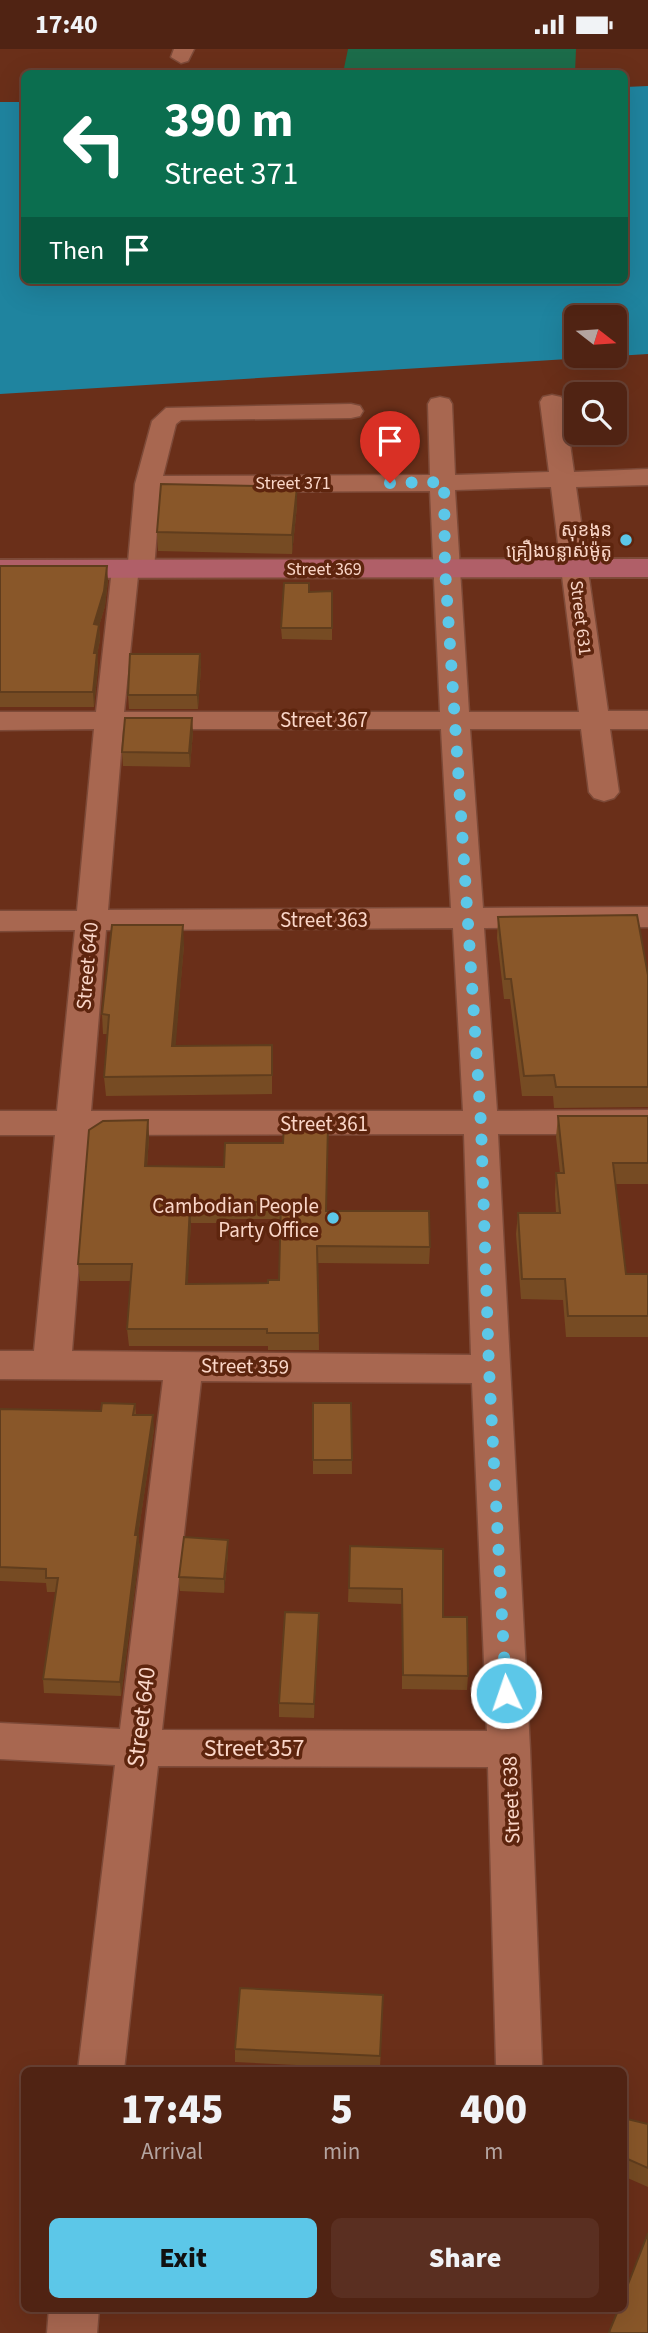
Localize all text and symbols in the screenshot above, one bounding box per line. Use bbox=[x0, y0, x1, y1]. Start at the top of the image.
text: 17:40 bbox=[35, 6, 98, 43]
text: 390 m bbox=[164, 86, 293, 156]
icon: left bbox=[49, 98, 140, 189]
text: Street 371 bbox=[164, 151, 298, 197]
icon: arrive bbox=[118, 231, 156, 269]
text: Then bbox=[49, 232, 104, 269]
north arrow bbox=[564, 305, 626, 367]
map controls bbox=[564, 305, 627, 445]
button: search bbox=[564, 382, 627, 445]
pin bbox=[360, 411, 420, 483]
icon: arrive bbox=[371, 422, 409, 460]
street label: Street 371 bbox=[255, 471, 331, 496]
place label: សុខងួន គ្រឿងបន្លាស់ម៉ូតូ bbox=[506, 518, 612, 564]
marker: សុខងួន គ្រឿងបន្លាស់ម៉ូតូ bbox=[618, 532, 634, 548]
street label: Street 369 bbox=[286, 557, 362, 582]
street label: Street 631 bbox=[563, 579, 598, 657]
street label: Street 367 bbox=[280, 705, 368, 735]
street label: Street 363 bbox=[280, 905, 368, 935]
street label: Street 640 bbox=[68, 921, 106, 1011]
street label: Street 361 bbox=[280, 1109, 368, 1139]
place label: Cambodian People Party Office bbox=[152, 1191, 319, 1245]
marker: Cambodian People Party Office bbox=[325, 1210, 341, 1226]
street label: Street 359 bbox=[201, 1350, 289, 1382]
position arrow bbox=[469, 1656, 543, 1730]
street label: Street 640 bbox=[118, 1665, 165, 1769]
street label: Street 357 bbox=[204, 1731, 304, 1766]
street label: Street 638 bbox=[494, 1755, 528, 1845]
text: 17:45 bbox=[121, 2080, 223, 2140]
text: 5 bbox=[330, 2080, 353, 2140]
text: 400 bbox=[460, 2080, 527, 2140]
text: Arrival bbox=[141, 2135, 203, 2168]
text: min bbox=[323, 2135, 360, 2168]
text: m bbox=[484, 2135, 503, 2168]
button: Exit bbox=[49, 2218, 317, 2298]
button: Share bbox=[331, 2218, 599, 2298]

